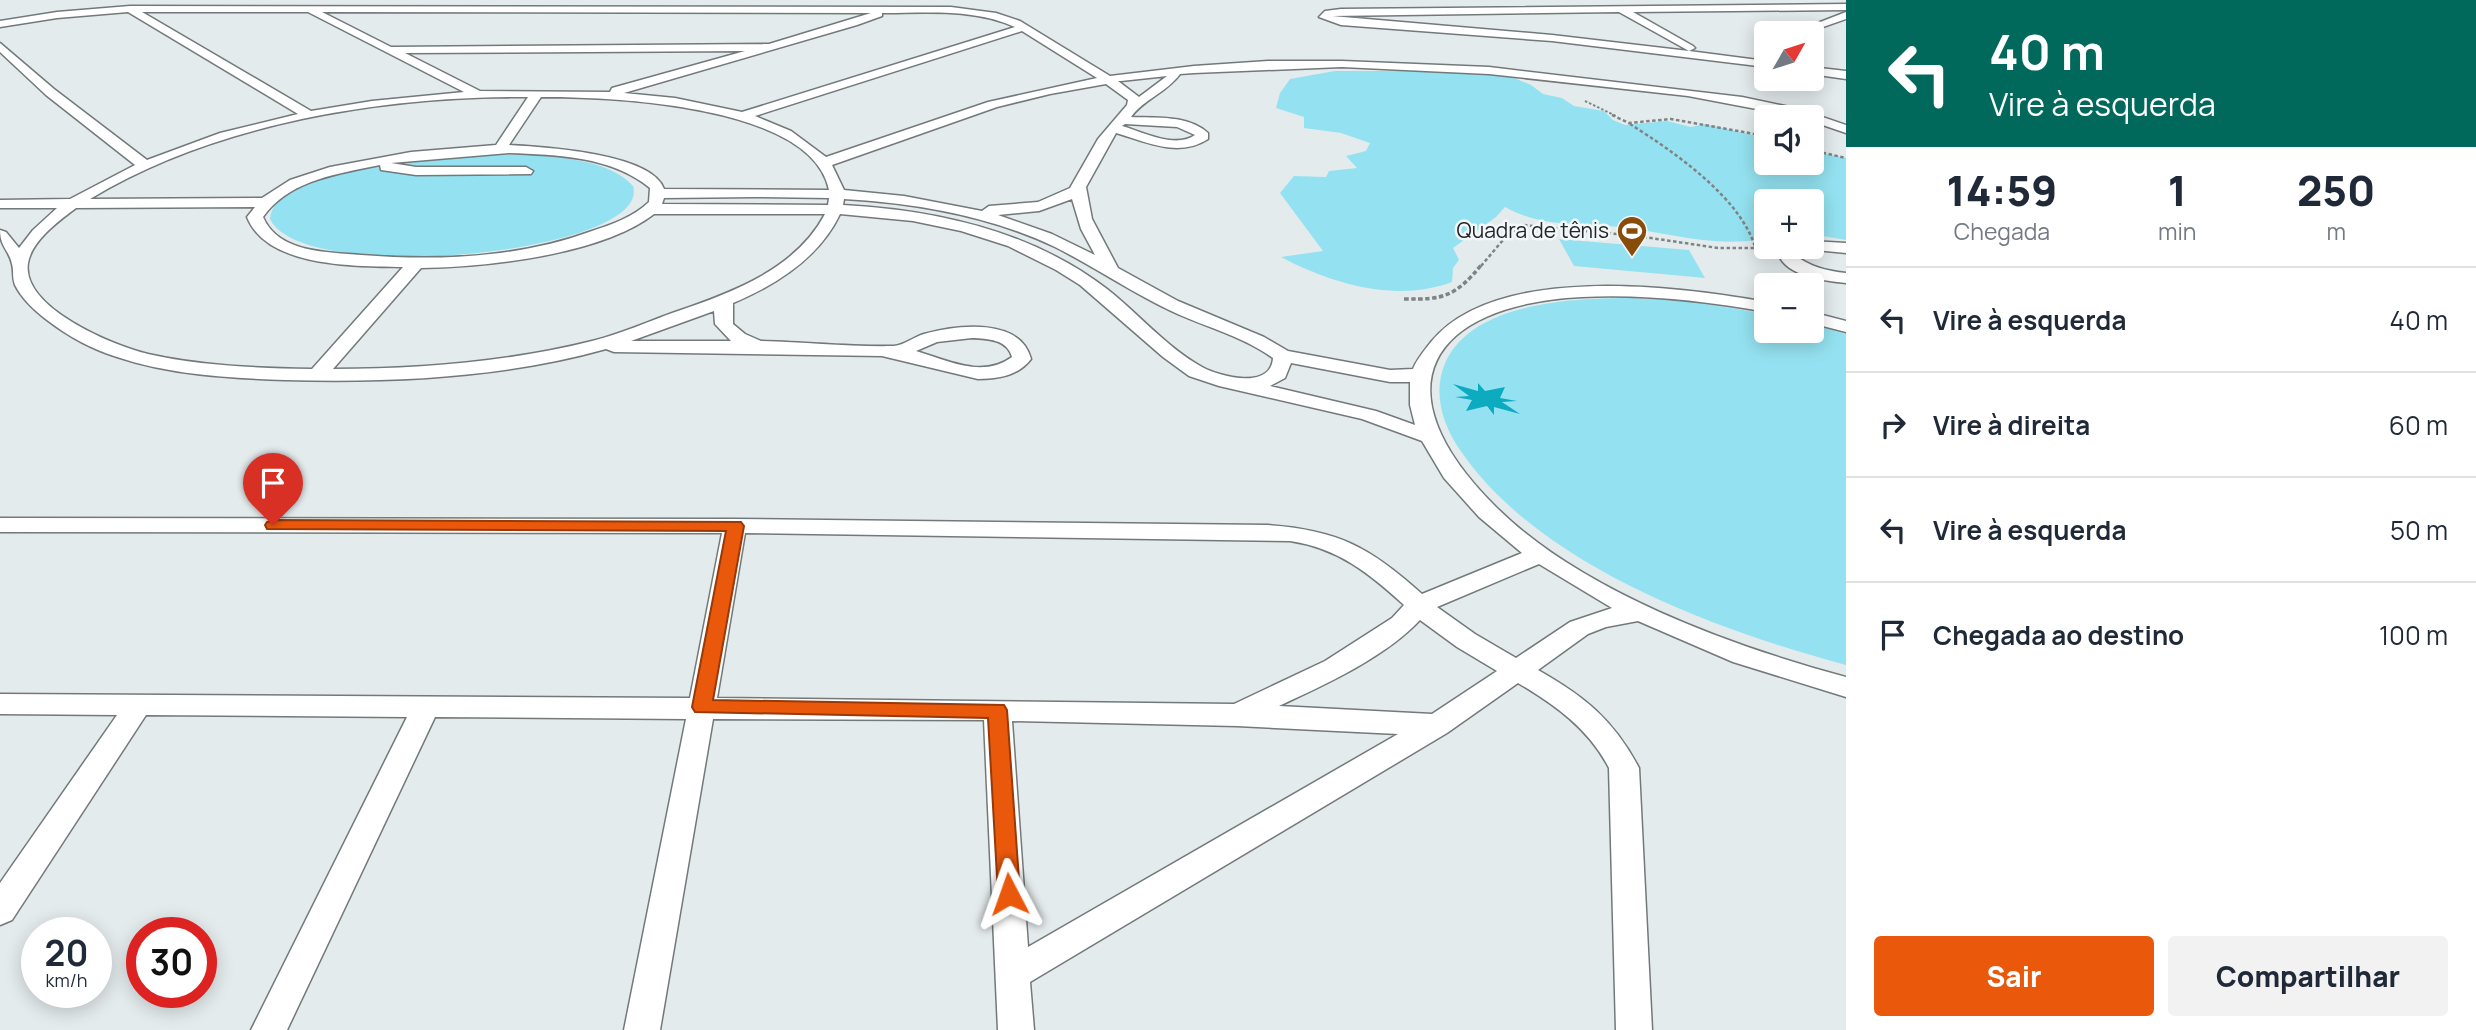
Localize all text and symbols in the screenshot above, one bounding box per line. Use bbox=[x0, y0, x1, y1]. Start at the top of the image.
text: 40 m bbox=[1989, 18, 2105, 85]
north arrow bbox=[1754, 21, 1824, 91]
map controls bbox=[1754, 21, 1824, 343]
icon: left bbox=[1874, 28, 1965, 119]
text: Vire à esquerda bbox=[1989, 82, 2216, 126]
button: sound bbox=[1754, 105, 1824, 175]
text: 14:59 bbox=[1947, 161, 2057, 219]
text: 1 bbox=[2168, 161, 2187, 219]
text: 250 bbox=[2297, 161, 2375, 219]
button: + bbox=[1754, 189, 1824, 259]
sports icon: Quadra de tênis bbox=[1615, 214, 1649, 258]
text: Chegada bbox=[1954, 215, 2050, 247]
text: min bbox=[2158, 215, 2196, 247]
text: m bbox=[2326, 215, 2346, 247]
place label: Quadra de tênis bbox=[1457, 216, 1609, 244]
button: − bbox=[1754, 273, 1824, 343]
icon: left bbox=[1874, 301, 1912, 339]
text: Vire à esquerda bbox=[1933, 302, 2126, 338]
text: 40 m bbox=[2390, 302, 2448, 338]
icon: right bbox=[1874, 406, 1912, 444]
text: Vire à direita bbox=[1933, 407, 2090, 443]
text: 60 m bbox=[2389, 407, 2448, 443]
pin bbox=[243, 453, 303, 525]
icon: arrive bbox=[254, 464, 292, 502]
icon: left bbox=[1874, 511, 1912, 549]
text: Vire à esquerda bbox=[1933, 512, 2126, 548]
text: 50 m bbox=[2390, 512, 2448, 548]
icon: arrive bbox=[1874, 616, 1912, 654]
text: Chegada ao destino bbox=[1933, 617, 2184, 653]
text: 100 m bbox=[2379, 617, 2448, 653]
position arrow bbox=[972, 857, 1046, 931]
speed limit sign: 30 bbox=[126, 917, 217, 1008]
text: 20 bbox=[45, 929, 88, 977]
button: Sair bbox=[1874, 936, 2154, 1016]
button: Compartilhar bbox=[2168, 936, 2448, 1016]
text: km/h bbox=[46, 968, 87, 992]

